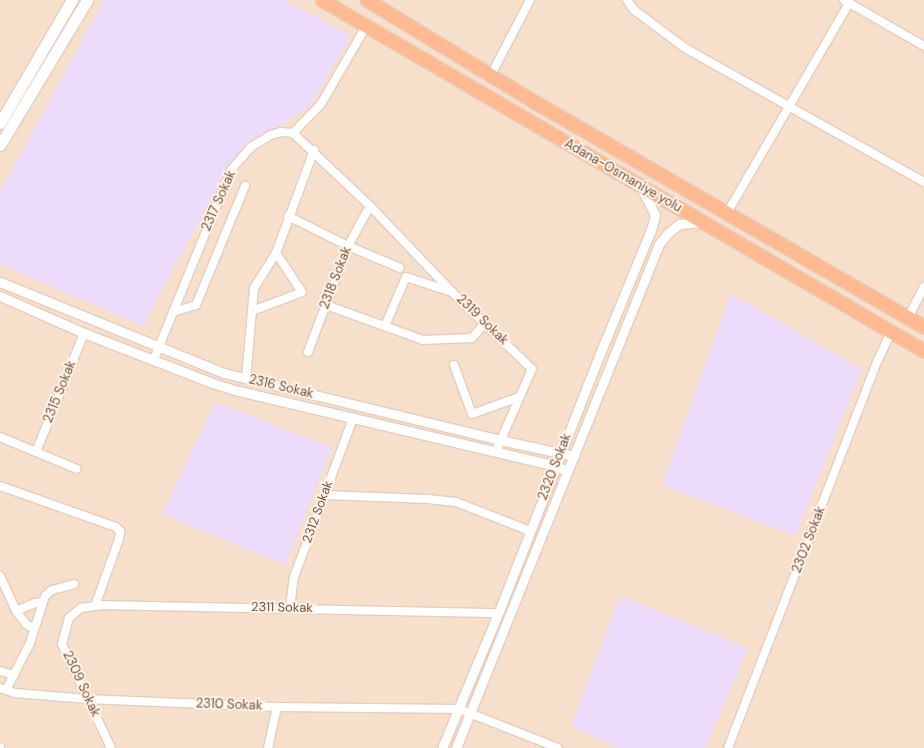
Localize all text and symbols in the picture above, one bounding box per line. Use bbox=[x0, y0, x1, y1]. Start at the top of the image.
street label: Adana-Osmaniye yolu bbox=[561, 136, 685, 216]
street label: 2317 Sokak bbox=[199, 168, 239, 234]
street label: 2318 Sokak bbox=[317, 245, 355, 311]
street label: 2319 Sokak bbox=[453, 291, 511, 349]
street label: 2315 Sokak bbox=[40, 359, 80, 425]
street label: 2316 Sokak bbox=[247, 372, 315, 402]
street label: 2320 Sokak bbox=[535, 431, 575, 503]
street label: 2312 Sokak bbox=[299, 479, 337, 545]
street label: 2302 Sokak bbox=[789, 504, 829, 576]
street label: 2311 Sokak bbox=[251, 600, 313, 616]
street label: 2309 Sokak bbox=[59, 649, 103, 719]
street label: 2310 Sokak bbox=[195, 696, 263, 714]

